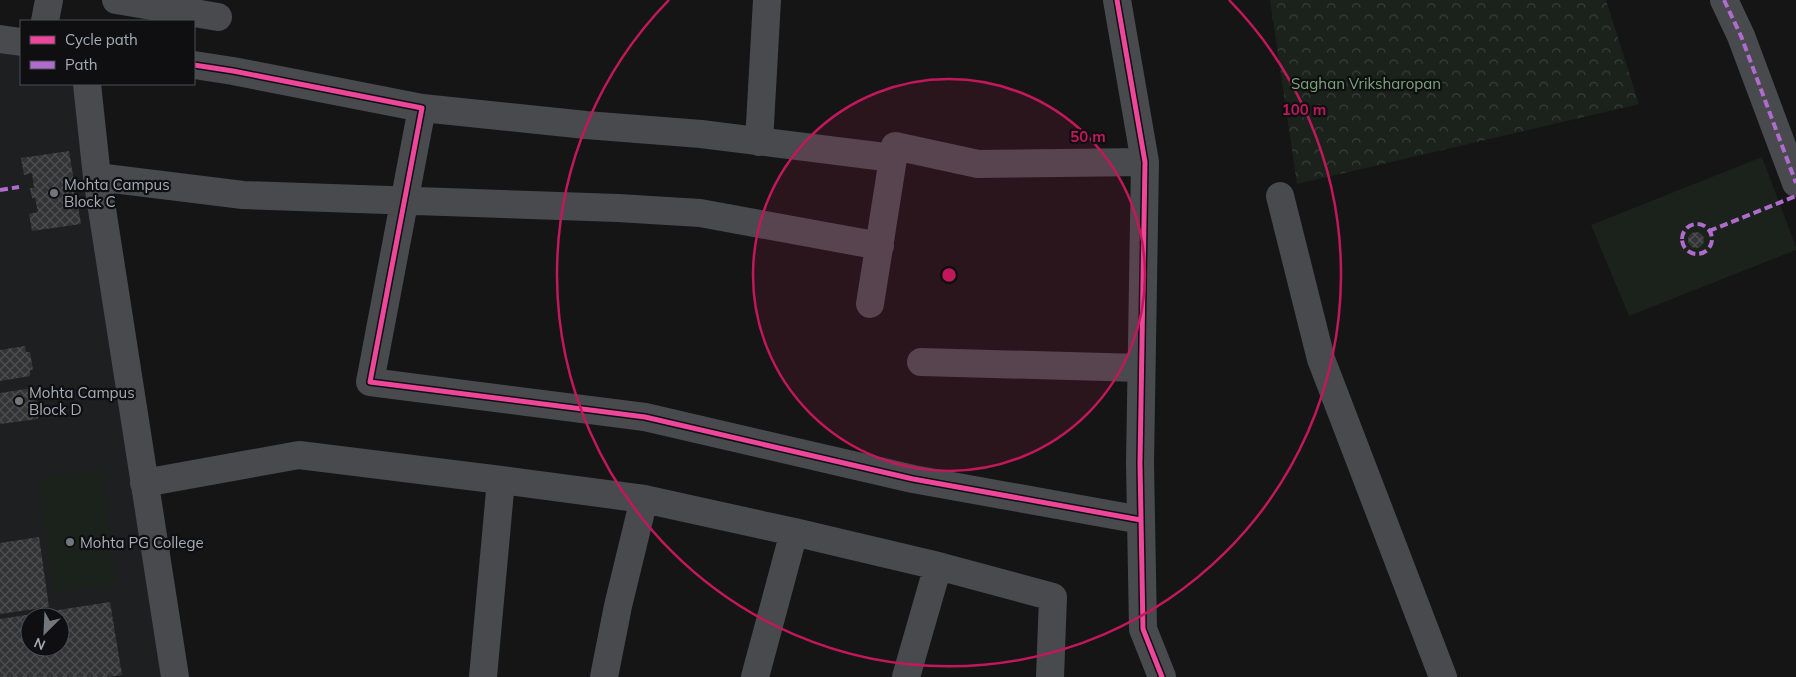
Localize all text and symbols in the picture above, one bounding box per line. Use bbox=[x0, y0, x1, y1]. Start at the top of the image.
legend bbox=[20, 20, 195, 85]
text: Cycle path bbox=[65, 30, 138, 49]
text: Path bbox=[65, 55, 97, 74]
park label: Saghan Vriksharopan bbox=[1291, 74, 1441, 93]
text: 100 m bbox=[1282, 100, 1326, 119]
text: 50 m bbox=[1070, 127, 1106, 146]
place label: Mohta Campus Block C bbox=[64, 175, 170, 211]
marker: Mohta Campus Block C bbox=[48, 187, 60, 199]
centre of rings bbox=[940, 266, 958, 284]
place label: Mohta Campus Block D bbox=[29, 383, 135, 419]
marker: Mohta Campus Block D bbox=[13, 395, 25, 407]
place label: Mohta PG College bbox=[80, 533, 204, 552]
marker: Mohta PG College bbox=[64, 536, 76, 548]
north arrow bbox=[20, 607, 70, 657]
text: N bbox=[31, 634, 48, 654]

